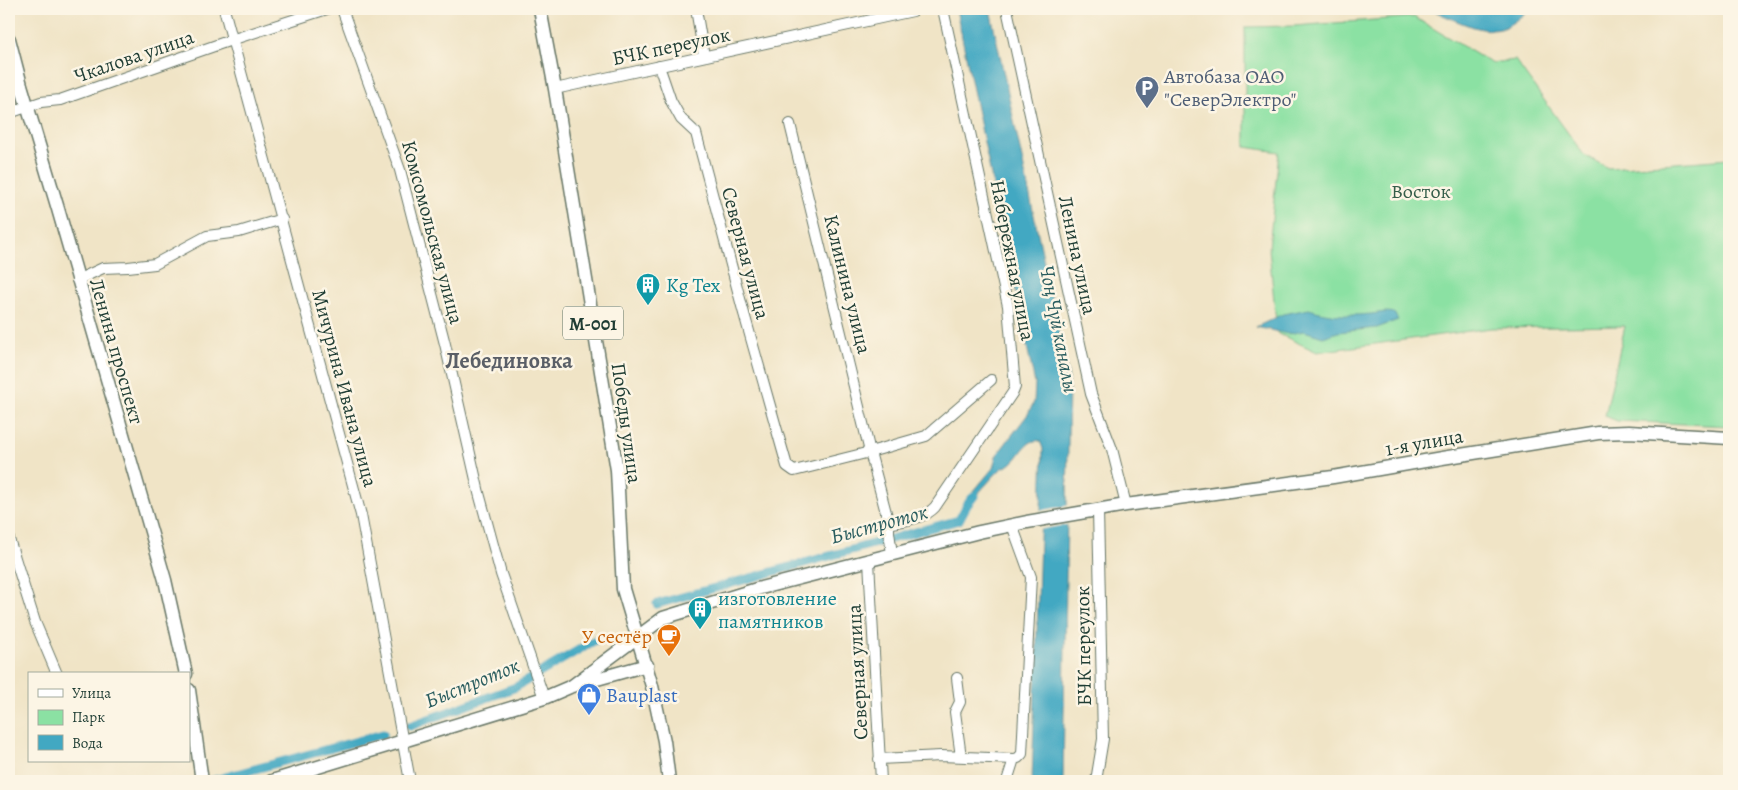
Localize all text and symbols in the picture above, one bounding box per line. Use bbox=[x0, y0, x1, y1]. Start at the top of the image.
street label: БЧК переулок bbox=[609, 21, 733, 72]
street label: Чкалова улица bbox=[71, 23, 198, 90]
place label: Автобаза ОАО "СеверЭлектро" bbox=[1163, 63, 1296, 113]
parking icon: Автобаза ОАО "СеверЭлектро" bbox=[1134, 75, 1160, 109]
street label: Комсомольская улица bbox=[395, 137, 470, 328]
street label: Набережная улица bbox=[984, 177, 1041, 344]
park label: Восток bbox=[1391, 178, 1451, 205]
street label: Северная улица bbox=[715, 184, 776, 323]
street label: Ленина улица bbox=[1052, 193, 1103, 318]
street label: Калинина улица bbox=[817, 212, 878, 357]
water label: Чоң Чүй каналы bbox=[1033, 263, 1085, 395]
building icon: Kg Tex bbox=[635, 272, 661, 306]
place label: Kg Tex bbox=[666, 272, 721, 299]
street label: Ленина проспект bbox=[83, 275, 150, 427]
street label: Мичурина Ивана улица bbox=[305, 286, 384, 491]
road number: М-001 bbox=[563, 306, 623, 339]
district label: Лебединовка bbox=[445, 346, 573, 376]
street label: Победы улица bbox=[605, 361, 648, 486]
street label: 1-я улица bbox=[1383, 422, 1466, 463]
water label: Быстроток bbox=[827, 498, 931, 550]
place label: изготовление памятников bbox=[718, 585, 837, 635]
street label: БЧК переулок bbox=[1069, 586, 1098, 706]
building icon: изготовление памятников bbox=[687, 596, 713, 630]
street label: Северная улица bbox=[840, 603, 875, 741]
place label: У сестёр bbox=[582, 623, 652, 650]
cafe icon: У сестёр bbox=[656, 623, 682, 657]
water label: Быстроток bbox=[420, 651, 524, 715]
legend bbox=[28, 672, 190, 762]
shop icon: Bauplast bbox=[576, 682, 602, 716]
place label: Bauplast bbox=[606, 682, 678, 709]
text: Улица bbox=[72, 683, 111, 703]
text: Парк bbox=[72, 707, 105, 727]
text: Вода bbox=[72, 733, 103, 753]

